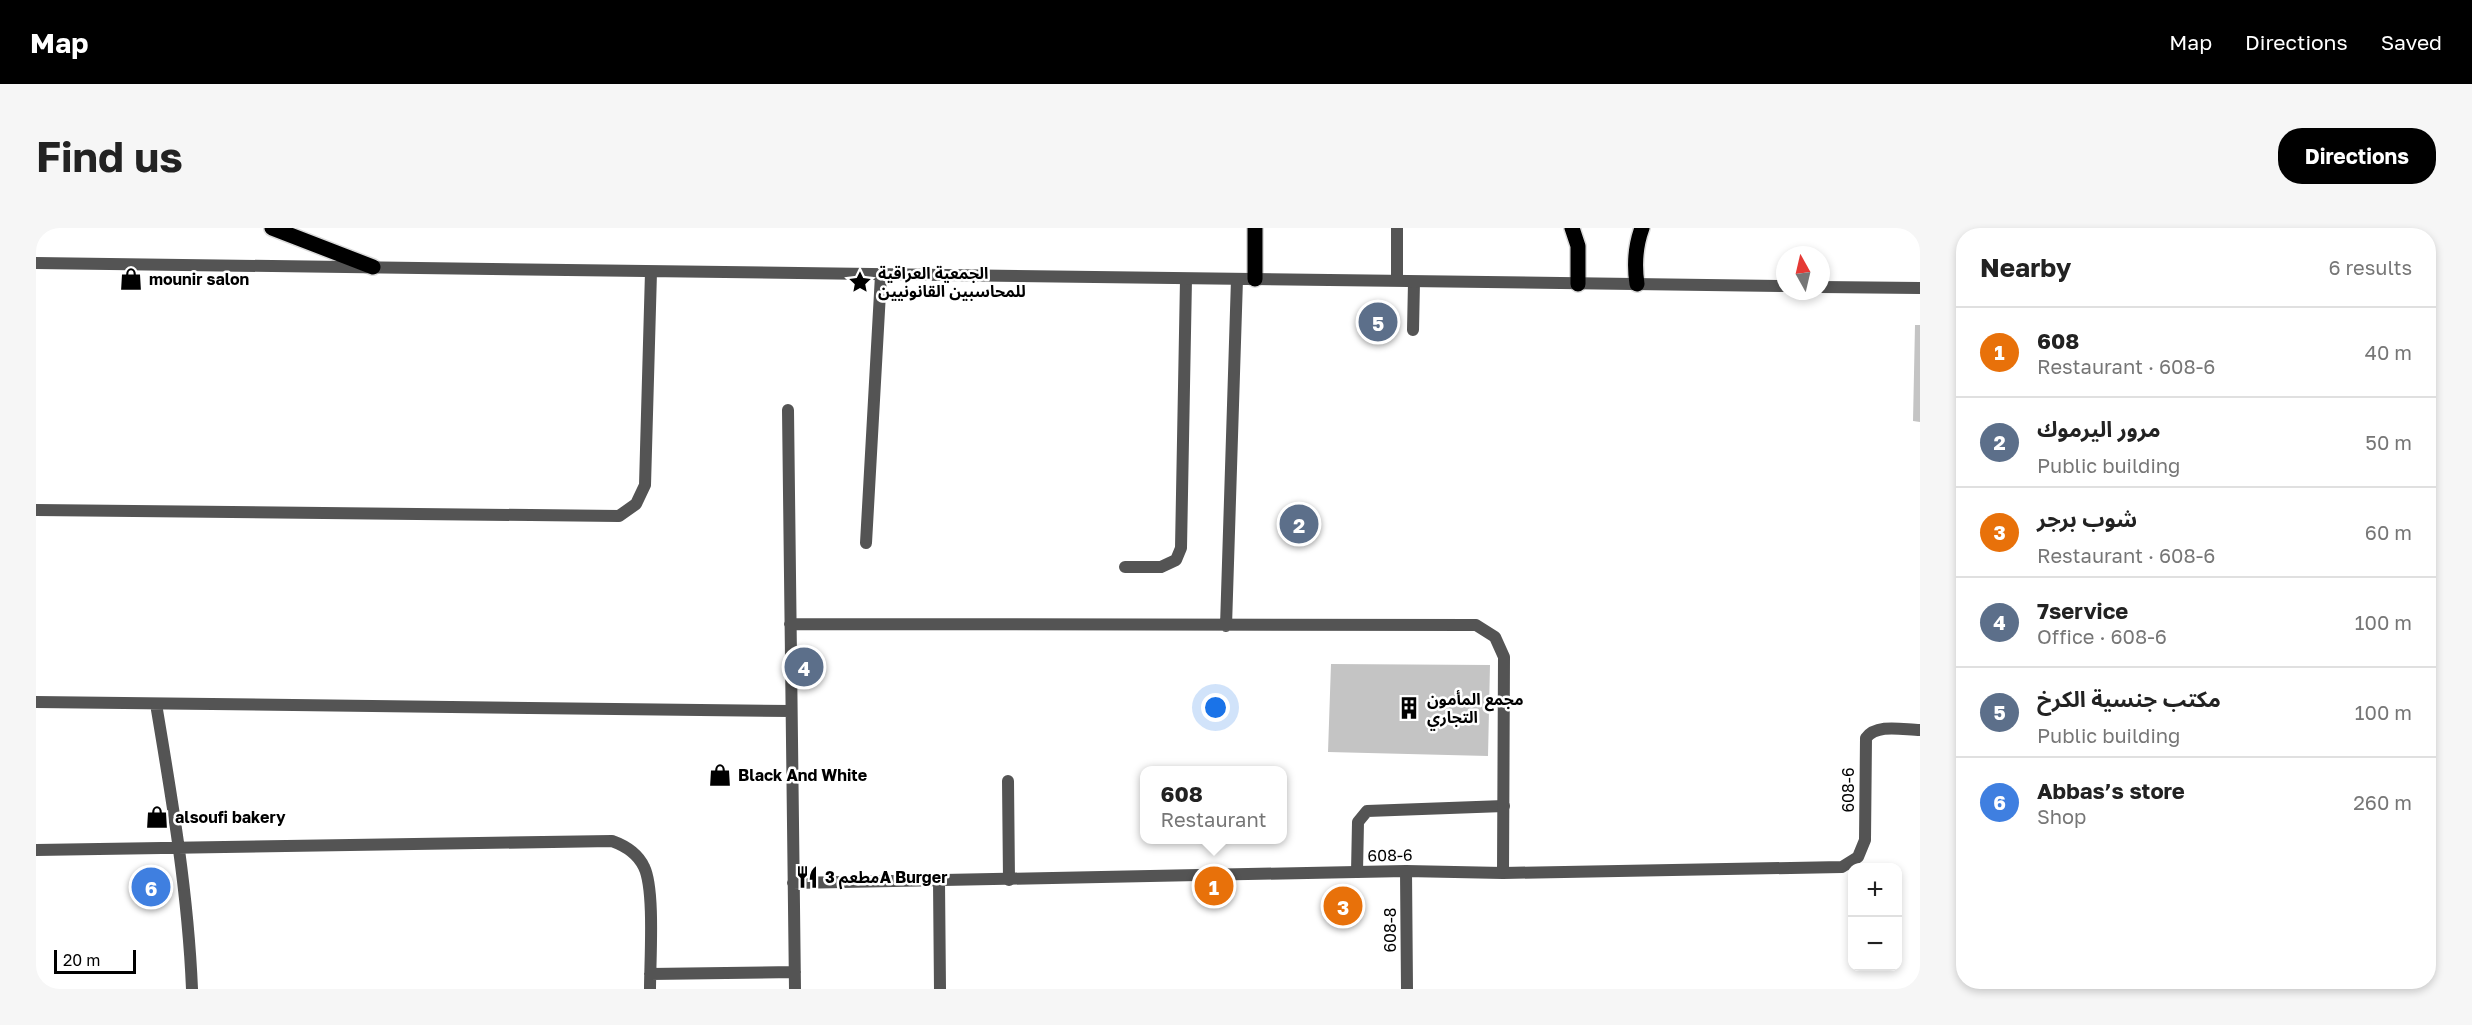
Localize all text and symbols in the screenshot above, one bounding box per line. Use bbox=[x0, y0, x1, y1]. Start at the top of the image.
text: Map bbox=[30, 26, 88, 59]
text: Map bbox=[2169, 29, 2212, 55]
text: Directions bbox=[2245, 29, 2348, 55]
text: Saved bbox=[2381, 29, 2442, 55]
button: Directions bbox=[2278, 128, 2436, 184]
text: Find us bbox=[36, 131, 183, 181]
north arrow bbox=[1776, 246, 1830, 300]
text: Nearby bbox=[1980, 252, 2071, 283]
text: 6 results bbox=[2328, 255, 2412, 279]
place label: الجمعية العراقية للمحاسبين القانونيين bbox=[878, 263, 1026, 301]
shop icon: mounir salon bbox=[118, 266, 144, 292]
place label: mounir salon bbox=[149, 269, 249, 289]
place icon: الجمعية العراقية للمحاسبين القانونيين bbox=[847, 269, 873, 295]
pin: 5 bbox=[1358, 300, 1398, 344]
text: 608 bbox=[2037, 327, 2079, 354]
text: 1 bbox=[1994, 340, 2005, 364]
text: 40 m bbox=[2365, 340, 2412, 364]
text: Restaurant · 608-6 bbox=[2037, 354, 2215, 378]
text: مرور اليرموك bbox=[2037, 415, 2161, 442]
text: 2 bbox=[1993, 430, 2006, 454]
text: 50 m bbox=[2365, 430, 2412, 454]
text: Public building bbox=[2037, 453, 2180, 477]
pin: 2 bbox=[1280, 502, 1318, 546]
text: شوب برجر bbox=[2037, 505, 2137, 532]
text: 3 bbox=[1993, 520, 2006, 544]
text: 60 m bbox=[2365, 520, 2412, 544]
text: Restaurant · 608-6 bbox=[2037, 543, 2215, 567]
text: 7service bbox=[2037, 597, 2128, 624]
text: 4 bbox=[1993, 610, 2006, 634]
text: 100 m bbox=[2355, 610, 2412, 634]
text: Office · 608-6 bbox=[2037, 624, 2167, 648]
pin: 4 bbox=[784, 644, 824, 690]
text: مكتب جنسية الكرخ bbox=[2037, 685, 2221, 712]
place label: مجمع المأمون التجاري bbox=[1427, 689, 1524, 731]
your location bbox=[1201, 693, 1230, 722]
building icon: مجمع المأمون التجاري bbox=[1396, 695, 1422, 721]
text: 5 bbox=[1993, 700, 2006, 724]
text: 100 m bbox=[2355, 700, 2412, 724]
text: Public building bbox=[2037, 723, 2180, 747]
shop icon: Black And White bbox=[707, 762, 733, 788]
place label: Black And White bbox=[738, 765, 867, 785]
popup bbox=[1140, 766, 1287, 844]
street label: 608-6 bbox=[1838, 767, 1858, 813]
text: Abbas’s store bbox=[2037, 777, 2185, 804]
text: 608 bbox=[1161, 780, 1203, 807]
text: 6 bbox=[1993, 790, 2006, 814]
text: 260 m bbox=[2353, 790, 2412, 814]
shop icon: alsoufi bakery bbox=[144, 804, 170, 830]
text: Shop bbox=[2037, 804, 2086, 828]
place label: alsoufi bakery bbox=[175, 807, 286, 827]
text: Restaurant bbox=[1161, 807, 1267, 831]
street label: 608-6 bbox=[1367, 845, 1413, 865]
map controls bbox=[1848, 863, 1902, 971]
button: + bbox=[1848, 863, 1902, 917]
pin: 6 bbox=[132, 864, 170, 910]
restaurant icon: مطعم 3A Burger bbox=[794, 864, 820, 890]
pin: 1 bbox=[1194, 864, 1234, 908]
place label: مطعم 3A Burger bbox=[825, 867, 947, 890]
pin: 3 bbox=[1324, 884, 1362, 928]
street label: 608-8 bbox=[1380, 907, 1400, 953]
button: − bbox=[1848, 917, 1902, 971]
scale bar bbox=[54, 947, 136, 974]
text: 20 m bbox=[63, 950, 100, 970]

